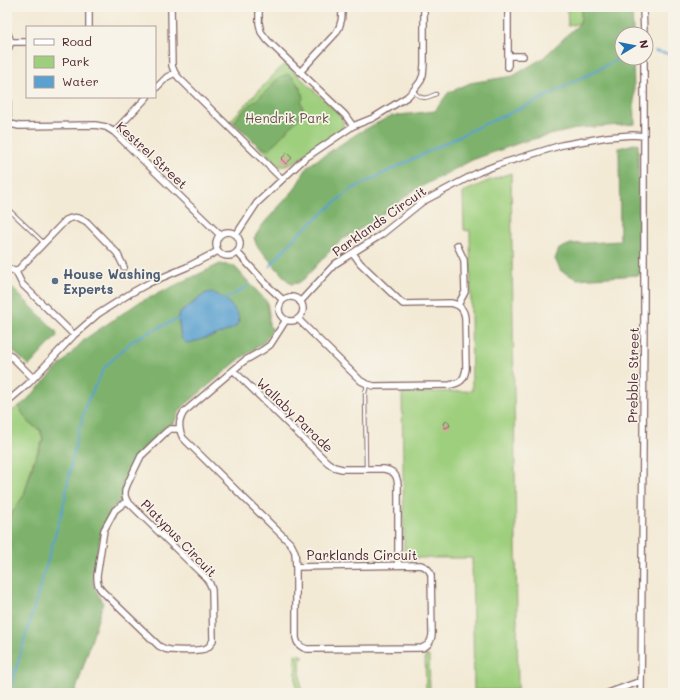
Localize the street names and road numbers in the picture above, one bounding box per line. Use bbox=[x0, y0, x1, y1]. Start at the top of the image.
street label: Kestrel Street bbox=[113, 117, 192, 192]
street label: Parklands Circuit bbox=[328, 182, 429, 259]
street label: Prebble Street bbox=[623, 327, 642, 423]
street label: Wallaby Parade bbox=[253, 374, 337, 456]
street label: Platypus Circuit bbox=[138, 495, 221, 580]
street label: Parklands Circuit bbox=[307, 546, 418, 563]

